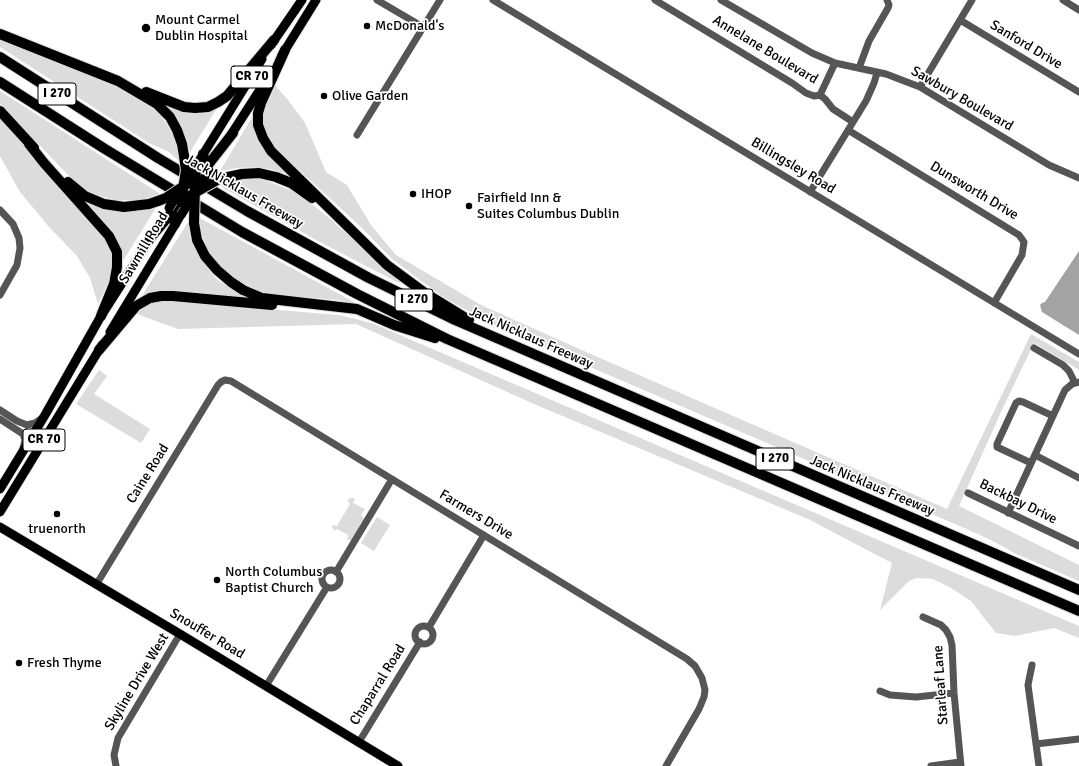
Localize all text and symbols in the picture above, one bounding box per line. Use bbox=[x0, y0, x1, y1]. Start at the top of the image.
place label: Mount Carmel Dublin Hospital bbox=[155, 12, 248, 44]
street label: Annelane Boulevard bbox=[709, 12, 821, 88]
street label: Sanford Drive bbox=[987, 17, 1065, 73]
place label: McDonald's bbox=[375, 18, 444, 34]
marker: McDonald's bbox=[362, 21, 372, 31]
marker: Mount Carmel Dublin Hospital bbox=[140, 22, 152, 34]
street label: Sawbury Boulevard bbox=[908, 63, 1016, 135]
road number: CR 70 bbox=[231, 66, 273, 88]
road number: I 270 bbox=[38, 83, 76, 105]
place label: Olive Garden bbox=[332, 88, 408, 104]
marker: Olive Garden bbox=[319, 91, 329, 101]
street label: Billingsley Road bbox=[748, 134, 838, 198]
street label: Jack Nicklaus Freeway bbox=[182, 151, 306, 233]
street label: Dunsworth Drive bbox=[927, 158, 1021, 224]
place label: IHOP bbox=[421, 186, 452, 202]
marker: IHOP bbox=[408, 189, 418, 199]
place label: Fairfield Inn & Suites Columbus Dublin bbox=[477, 190, 619, 222]
marker: Fairfield Inn & Suites Columbus Dublin bbox=[464, 201, 474, 211]
street label: Sawmill Road bbox=[116, 209, 172, 287]
road number: I 270 bbox=[395, 289, 433, 311]
street label: Jack Nicklaus Freeway bbox=[467, 303, 595, 373]
road number: CR 70 bbox=[23, 429, 65, 451]
street label: Caine Road bbox=[123, 441, 173, 507]
road number: I 270 bbox=[756, 448, 794, 470]
street label: Jack Nicklaus Freeway bbox=[807, 452, 937, 520]
street label: Backbay Drive bbox=[976, 476, 1060, 528]
street label: Farmers Drive bbox=[436, 486, 516, 544]
marker: truenorth bbox=[52, 509, 62, 519]
place label: truenorth bbox=[28, 521, 86, 537]
place label: North Columbus Baptist Church bbox=[225, 564, 322, 596]
marker: North Columbus Baptist Church bbox=[212, 575, 222, 585]
street label: Snouffer Road bbox=[167, 605, 247, 663]
street label: Skyline Drive West bbox=[101, 630, 173, 734]
street label: Chaparral Road bbox=[346, 641, 410, 729]
street label: Starleaf Lane bbox=[930, 645, 952, 725]
place label: Fresh Thyme bbox=[27, 655, 102, 671]
marker: Fresh Thyme bbox=[14, 658, 24, 668]

